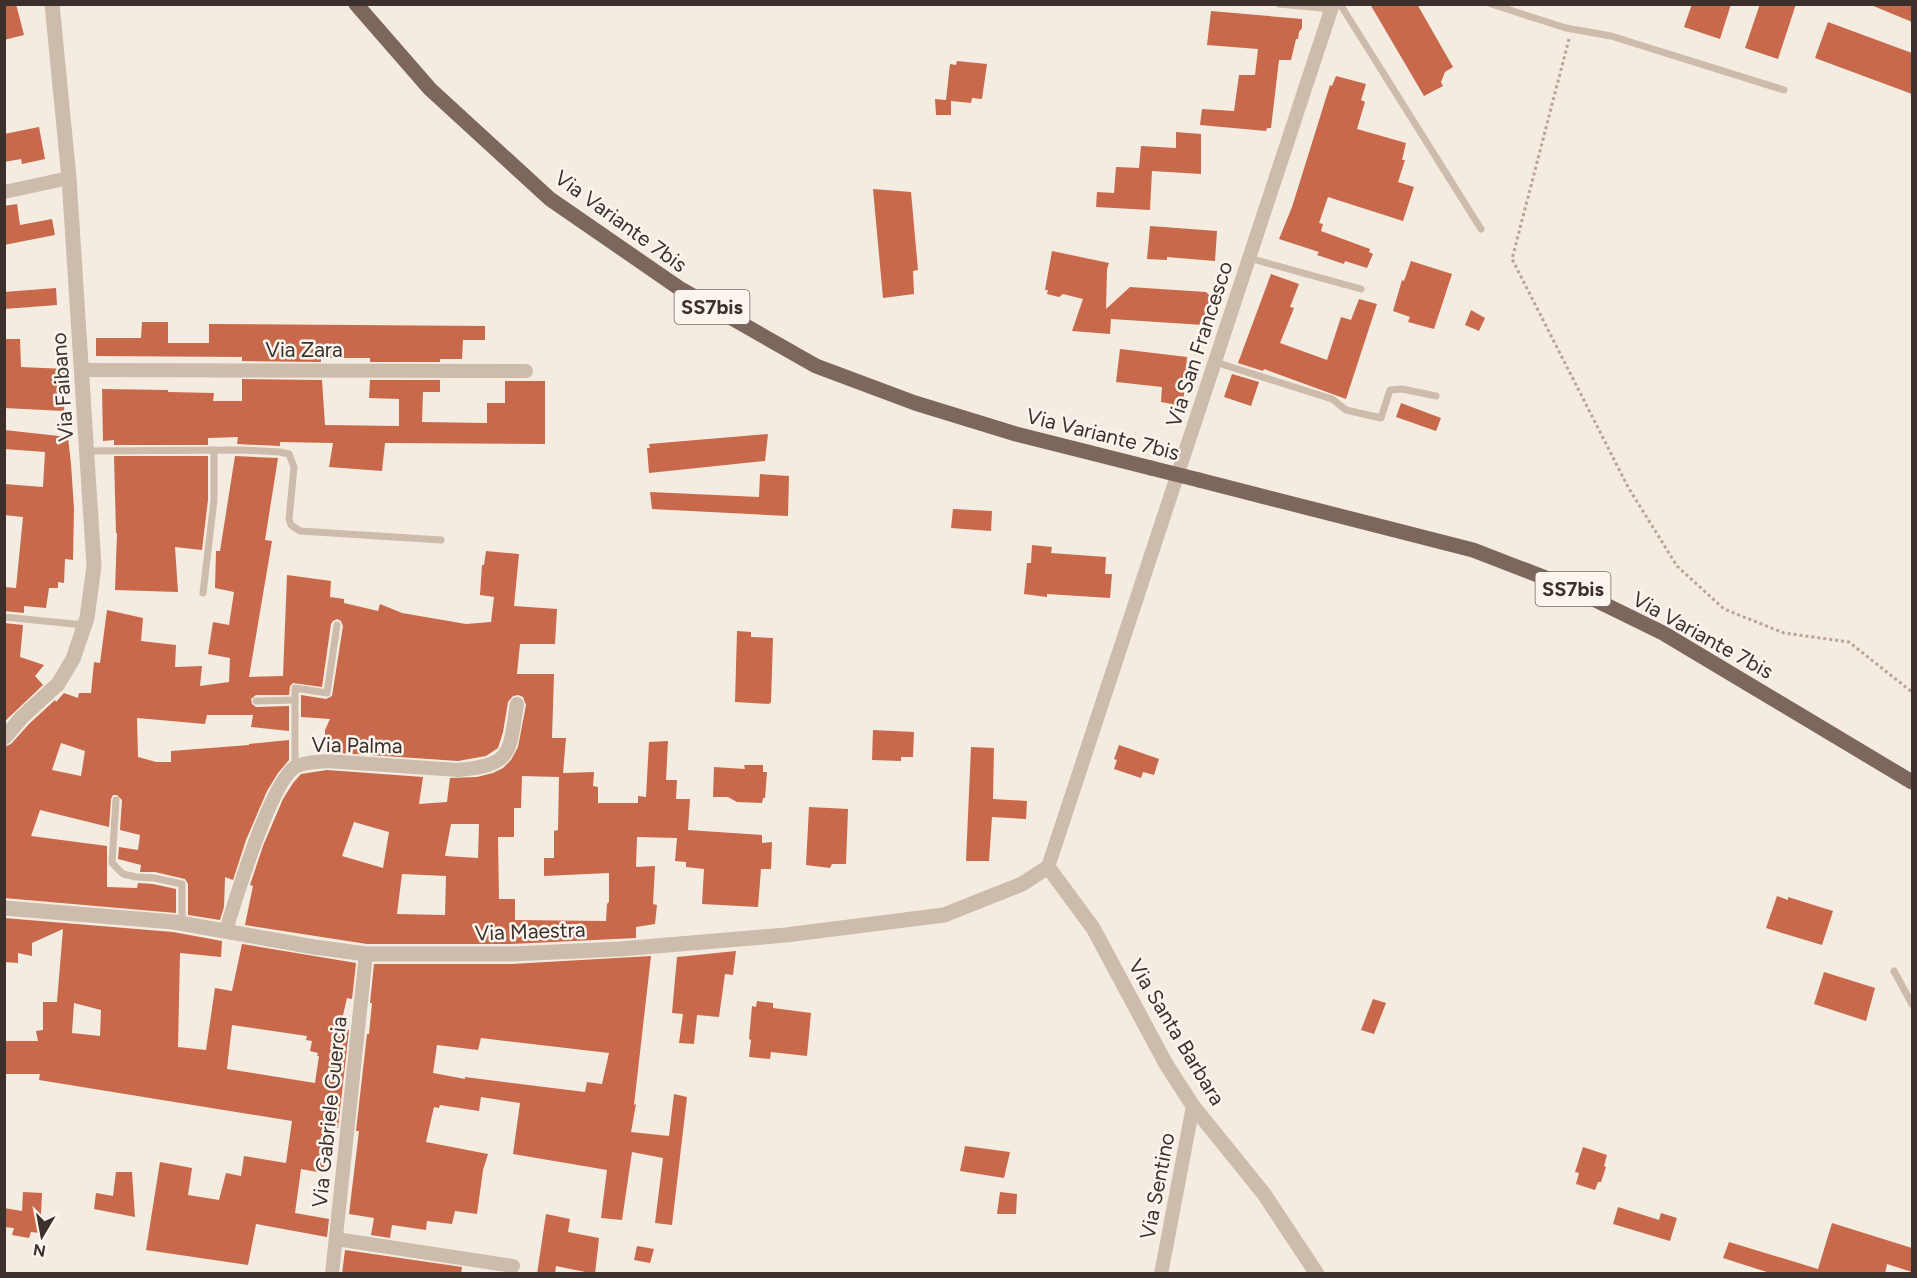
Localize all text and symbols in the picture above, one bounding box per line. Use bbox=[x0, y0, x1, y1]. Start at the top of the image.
street label: Via Variante 7bis bbox=[550, 165, 692, 277]
street label: Via San Francesco bbox=[1160, 258, 1238, 430]
road number: SS7bis bbox=[674, 290, 750, 324]
street label: Via Faibano bbox=[46, 332, 78, 442]
street label: Via Zara bbox=[265, 337, 343, 362]
street label: Via Variante 7bis bbox=[1024, 403, 1182, 465]
road number: SS7bis bbox=[1536, 572, 1610, 606]
street label: Via Variante 7bis bbox=[1628, 586, 1778, 684]
street label: Via Palma bbox=[311, 732, 403, 758]
street label: Via Maestra bbox=[474, 917, 586, 945]
street label: Via Santa Barbara bbox=[1124, 954, 1230, 1110]
street label: Via Gabriele Guercia bbox=[307, 1015, 351, 1209]
street label: Via Sentino bbox=[1134, 1131, 1180, 1241]
north arrow bbox=[12, 1206, 72, 1266]
text: N bbox=[32, 1240, 47, 1261]

